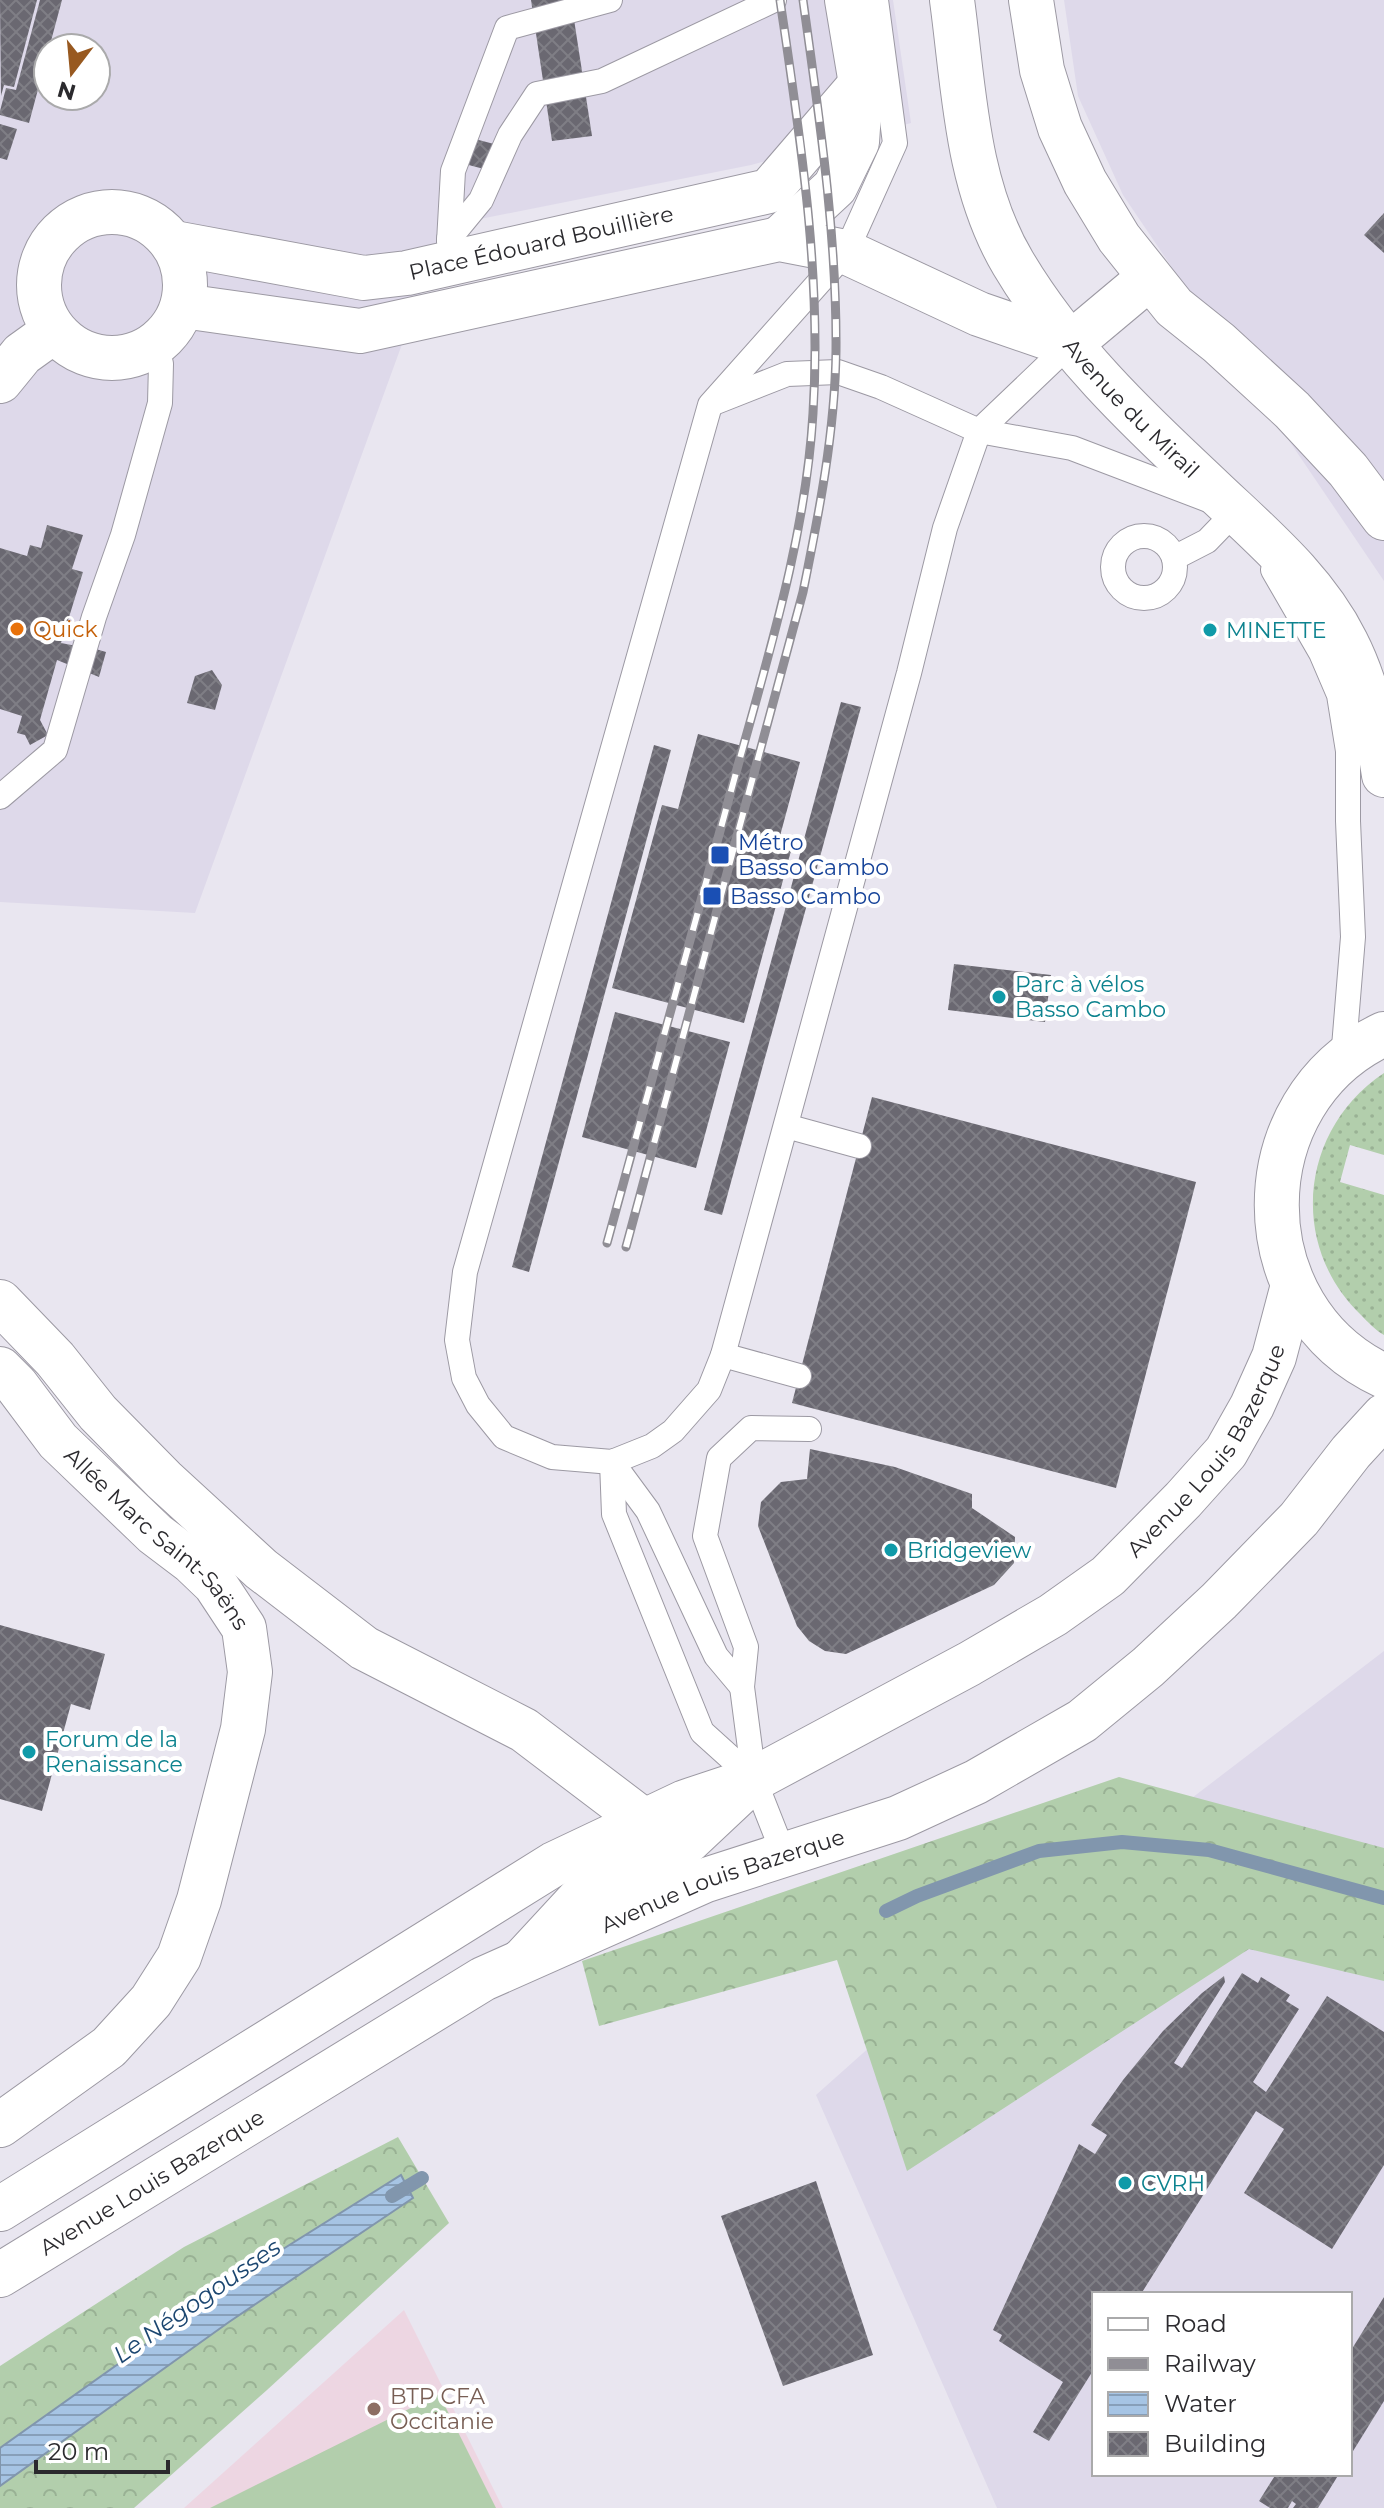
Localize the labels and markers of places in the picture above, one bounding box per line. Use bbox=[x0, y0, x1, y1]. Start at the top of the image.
place label: Quick bbox=[33, 616, 98, 643]
place label: MINETTE bbox=[1226, 617, 1326, 644]
marker: Quick bbox=[8, 620, 26, 638]
marker: MINETTE bbox=[1201, 621, 1219, 639]
place label: Métro Basso Cambo bbox=[738, 829, 889, 881]
marker: Métro Basso Cambo bbox=[709, 844, 731, 866]
place label: Basso Cambo bbox=[730, 883, 881, 910]
marker: Basso Cambo bbox=[701, 885, 723, 907]
place label: Parc à vélos Basso Cambo bbox=[1015, 971, 1166, 1023]
marker: Parc à vélos Basso Cambo bbox=[990, 988, 1008, 1006]
place label: Bridgeview bbox=[907, 1537, 1032, 1564]
marker: Bridgeview bbox=[882, 1541, 900, 1559]
place label: Forum de la Renaissance bbox=[45, 1726, 183, 1778]
marker: Forum de la Renaissance bbox=[20, 1743, 38, 1761]
place label: CVRH bbox=[1141, 2170, 1205, 2197]
marker: CVRH bbox=[1116, 2174, 1134, 2192]
place label: BTP CFA Occitanie bbox=[390, 2383, 494, 2435]
marker: BTP CFA Occitanie bbox=[365, 2400, 383, 2418]

